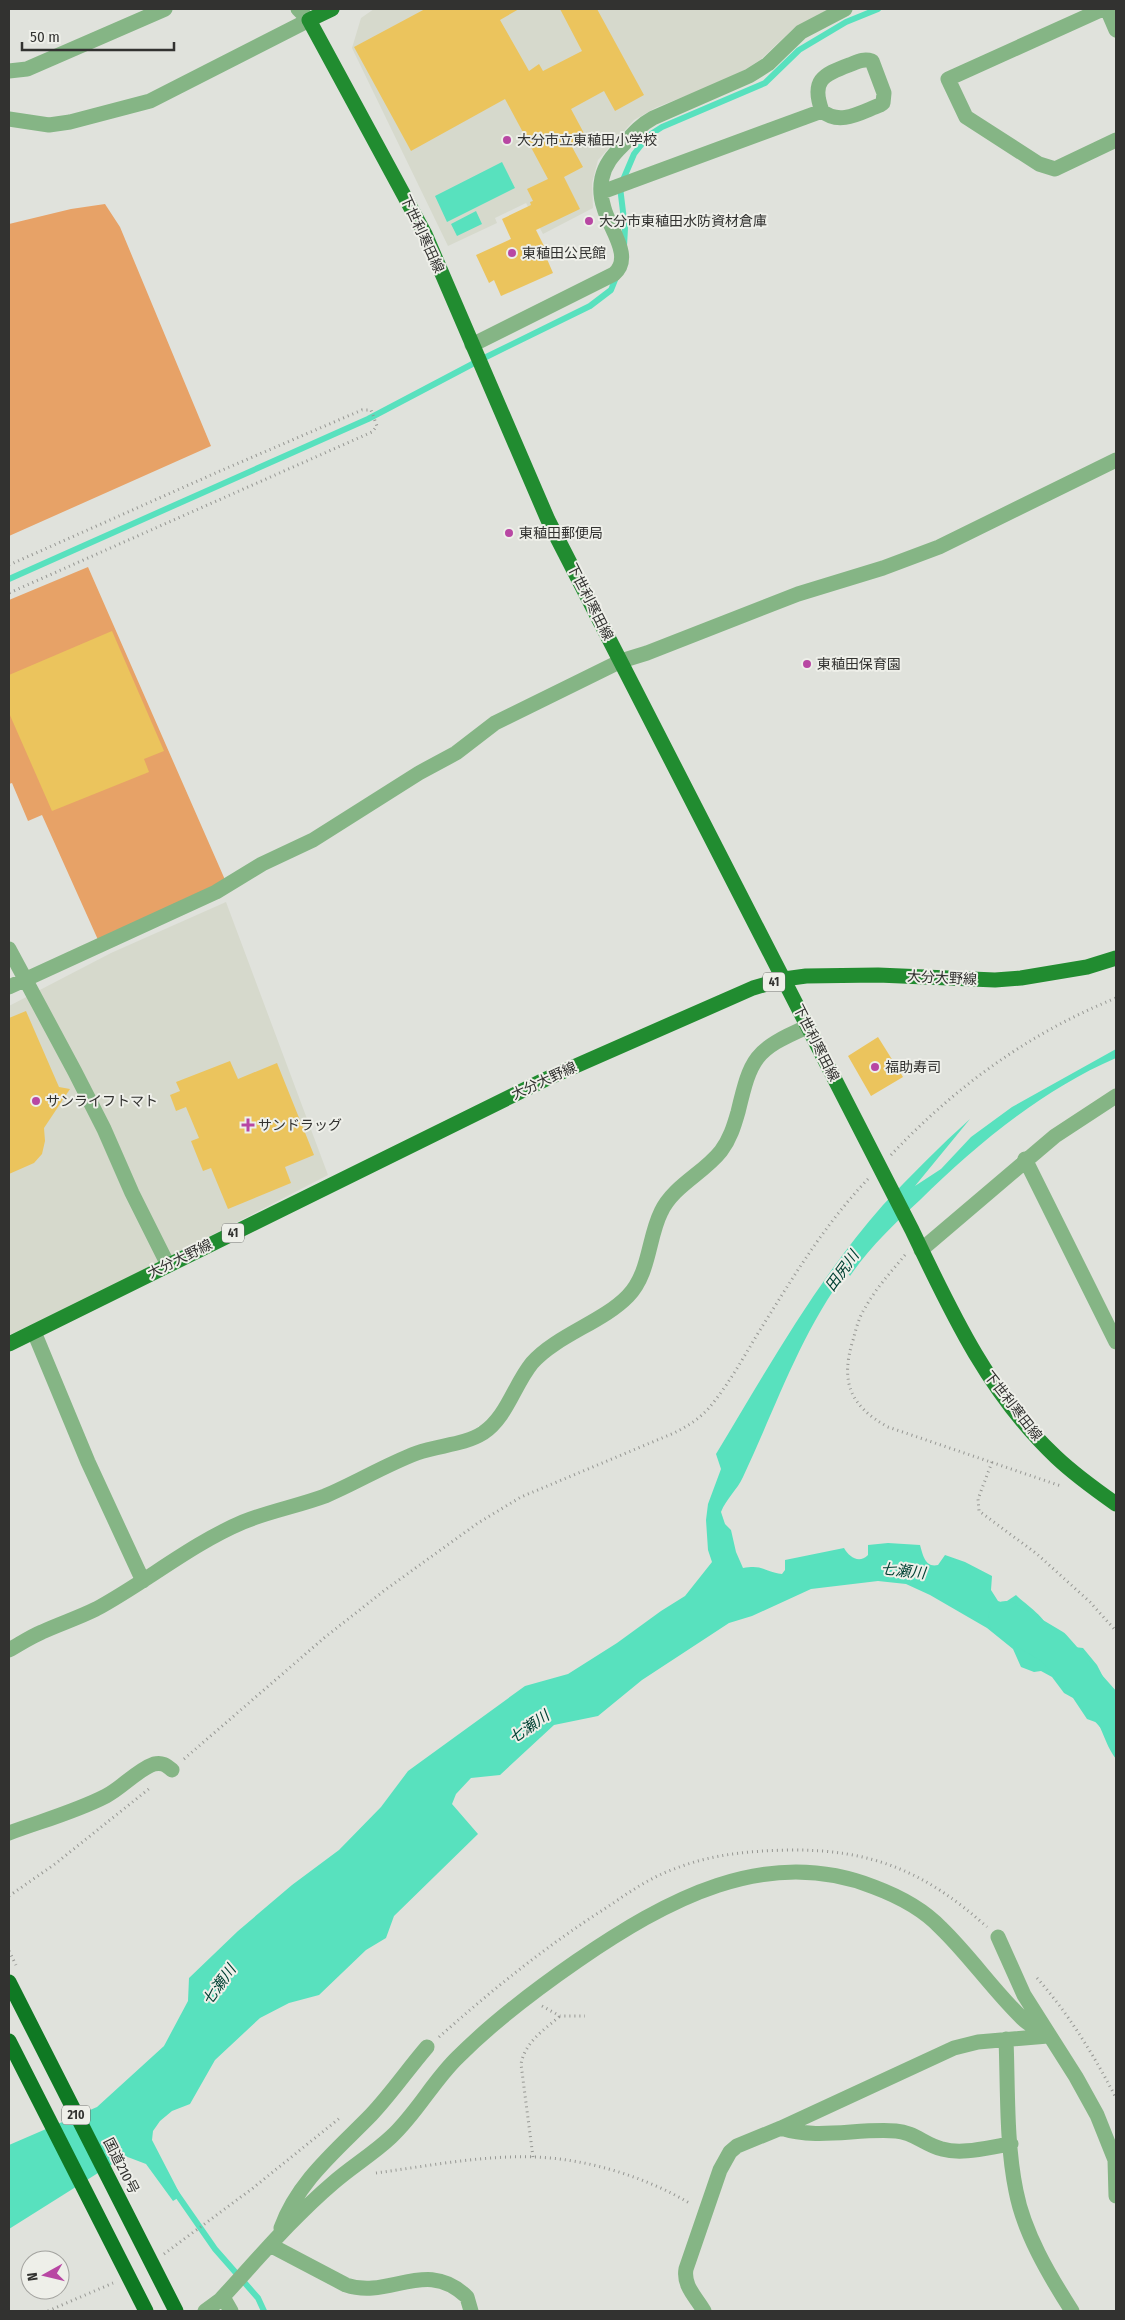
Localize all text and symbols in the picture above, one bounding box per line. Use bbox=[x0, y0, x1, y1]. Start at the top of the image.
scale bar bbox=[22, 20, 175, 52]
text: 50 m bbox=[30, 28, 60, 46]
place label: 大分市立東稙田小学校 bbox=[517, 132, 657, 149]
marker: 大分市立東稙田小学校 bbox=[501, 134, 513, 146]
street label: 下世利寒田線 bbox=[397, 192, 447, 276]
place label: 大分市東稙田水防資材倉庫 bbox=[599, 213, 767, 230]
marker: 大分市東稙田水防資材倉庫 bbox=[583, 215, 595, 227]
place label: 東稙田公民館 bbox=[522, 245, 606, 262]
marker: 東稙田公民館 bbox=[506, 247, 518, 259]
place label: 東稙田郵便局 bbox=[519, 525, 603, 542]
marker: 東稙田郵便局 bbox=[503, 527, 515, 539]
street label: 下世利寒田線 bbox=[563, 561, 617, 643]
place label: 東稙田保育園 bbox=[817, 656, 901, 673]
marker: 東稙田保育園 bbox=[801, 658, 813, 670]
street label: 大分大野線 bbox=[907, 968, 977, 988]
road number: 41 bbox=[763, 972, 785, 992]
street label: 下世利寒田線 bbox=[789, 1002, 843, 1084]
street label: 大分大野線 bbox=[509, 1059, 579, 1103]
place label: 福助寿司 bbox=[885, 1059, 941, 1076]
marker: 福助寿司 bbox=[869, 1061, 881, 1073]
place label: サンライフトマト bbox=[46, 1093, 158, 1110]
marker: サンライフトマト bbox=[30, 1095, 42, 1107]
place label: サンドラッグ bbox=[258, 1117, 342, 1134]
marker: サンドラッグ bbox=[242, 1119, 254, 1131]
road number: 41 bbox=[222, 1224, 244, 1242]
street label: 大分大野線 bbox=[145, 1236, 215, 1282]
water label: 田尻川 bbox=[821, 1246, 864, 1294]
street label: 下世利寒田線 bbox=[980, 1368, 1046, 1444]
water label: 七瀬川 bbox=[880, 1560, 928, 1583]
water label: 七瀬川 bbox=[505, 1706, 554, 1747]
water label: 七瀬川 bbox=[198, 1960, 241, 2008]
road number: 210 bbox=[62, 2106, 90, 2124]
street label: 国道210号 bbox=[100, 2135, 142, 2197]
north arrow bbox=[20, 2250, 70, 2300]
text: N bbox=[24, 2271, 42, 2282]

